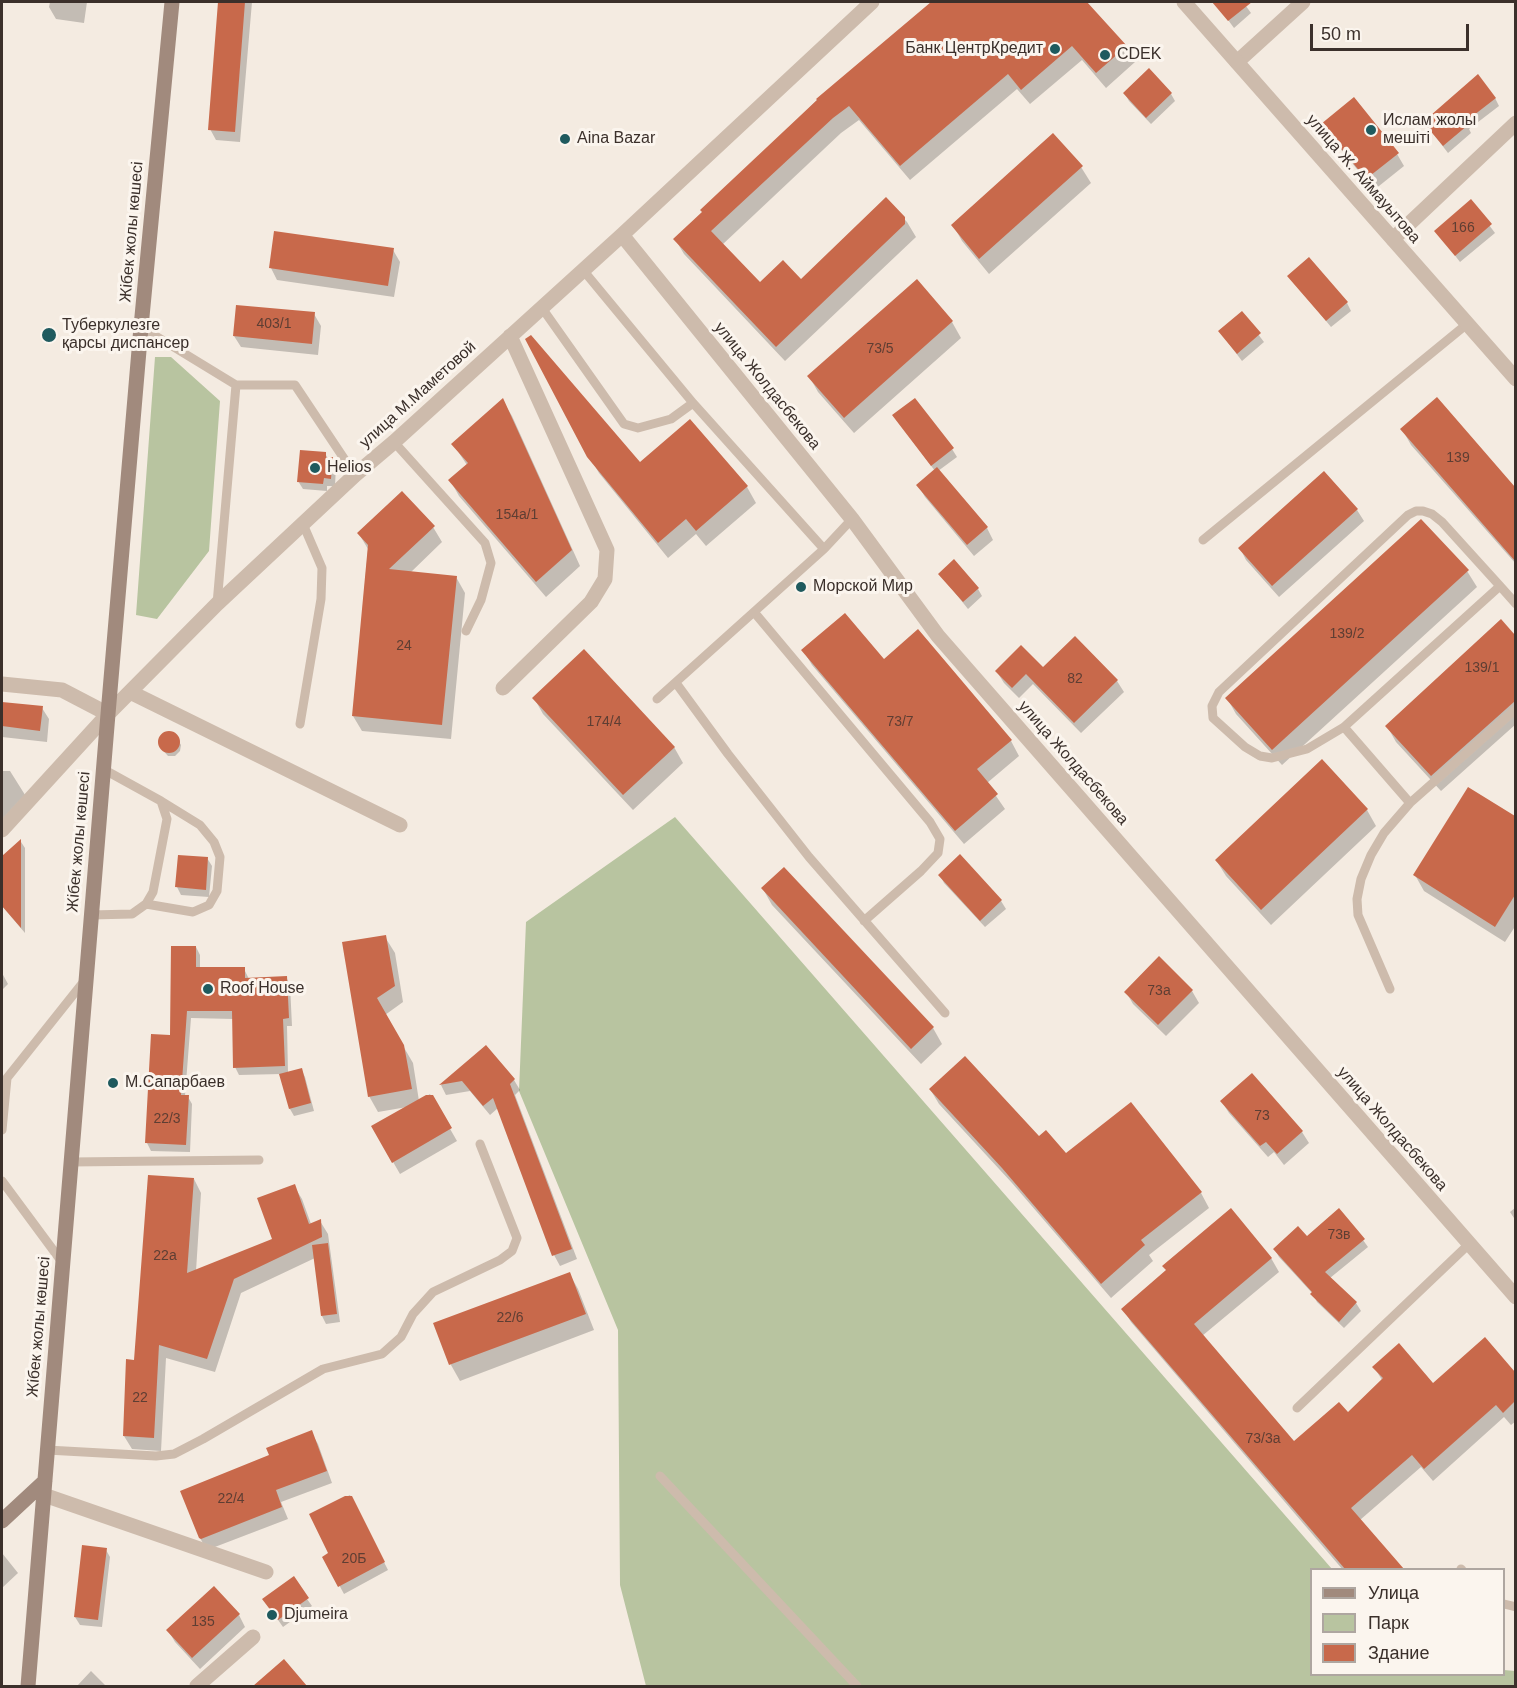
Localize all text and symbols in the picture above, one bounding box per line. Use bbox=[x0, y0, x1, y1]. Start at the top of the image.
scale bar bbox=[1313, 12, 1472, 50]
text: 50 m bbox=[1321, 24, 1361, 44]
place label: Банк ЦентрКредит bbox=[905, 39, 1043, 59]
marker: Банк ЦентрКредит bbox=[1048, 42, 1062, 56]
place label: CDEK bbox=[1117, 45, 1161, 65]
marker: CDEK bbox=[1098, 48, 1112, 62]
street label: улица Ж. Аймауытова bbox=[1302, 111, 1424, 247]
place label: Ислам жолы мешіті bbox=[1383, 111, 1476, 149]
marker: Ислам жолы мешіті bbox=[1364, 123, 1378, 137]
place label: Aina Bazar bbox=[577, 129, 655, 149]
marker: Aina Bazar bbox=[558, 132, 572, 146]
street label: Жібек жолы көшесі bbox=[116, 161, 148, 303]
house number: 166 bbox=[1451, 220, 1475, 236]
place label: Туберкулезге қарсы диспансер bbox=[62, 316, 189, 354]
house number: 403/1 bbox=[256, 316, 292, 332]
street label: улица Жолдасбекова bbox=[710, 318, 824, 454]
marker: Туберкулезге қарсы диспансер bbox=[40, 326, 58, 344]
street label: улица М.Маметовой bbox=[356, 338, 480, 452]
house number: 73/5 bbox=[866, 341, 894, 357]
house number: 139 bbox=[1446, 450, 1470, 466]
place label: Helios bbox=[327, 458, 371, 478]
marker: Helios bbox=[308, 461, 322, 475]
house number: 154а/1 bbox=[496, 507, 538, 523]
place label: Морской Мир bbox=[813, 577, 913, 597]
marker: Морской Мир bbox=[794, 580, 808, 594]
house number: 139/2 bbox=[1329, 626, 1365, 642]
house number: 24 bbox=[396, 638, 412, 654]
house number: 139/1 bbox=[1464, 660, 1500, 676]
house number: 82 bbox=[1067, 671, 1083, 687]
street label: улица Жолдасбекова bbox=[1014, 697, 1132, 829]
house number: 174/4 bbox=[586, 714, 622, 730]
house number: 73/7 bbox=[886, 714, 914, 730]
street label: Жібек жолы көшесі bbox=[63, 771, 95, 913]
place label: Roof House bbox=[220, 979, 304, 999]
marker: Roof House bbox=[201, 982, 215, 996]
house number: 73а bbox=[1147, 983, 1171, 999]
street label: улица Жолдасбекова bbox=[1333, 1063, 1451, 1195]
place label: М.Сапарбаев bbox=[125, 1073, 225, 1093]
marker: М.Сапарбаев bbox=[106, 1076, 120, 1090]
house number: 73 bbox=[1254, 1108, 1270, 1124]
house number: 22/3 bbox=[153, 1111, 181, 1127]
house number: 73в bbox=[1327, 1227, 1351, 1243]
house number: 22а bbox=[153, 1248, 177, 1264]
street label: Жібек жолы көшесі bbox=[23, 1256, 55, 1398]
house number: 22/6 bbox=[496, 1310, 524, 1326]
house number: 22 bbox=[132, 1390, 148, 1406]
house number: 73/3а bbox=[1245, 1431, 1281, 1447]
house number: 22/4 bbox=[217, 1491, 245, 1507]
house number: 20Б bbox=[342, 1551, 366, 1567]
legend bbox=[1310, 1568, 1505, 1676]
text: Улица bbox=[1368, 1583, 1419, 1603]
place label: Djumeira bbox=[284, 1605, 348, 1625]
marker: Djumeira bbox=[265, 1608, 279, 1622]
text: Парк bbox=[1368, 1613, 1409, 1633]
house number: 135 bbox=[191, 1614, 215, 1630]
text: Здание bbox=[1368, 1643, 1429, 1663]

